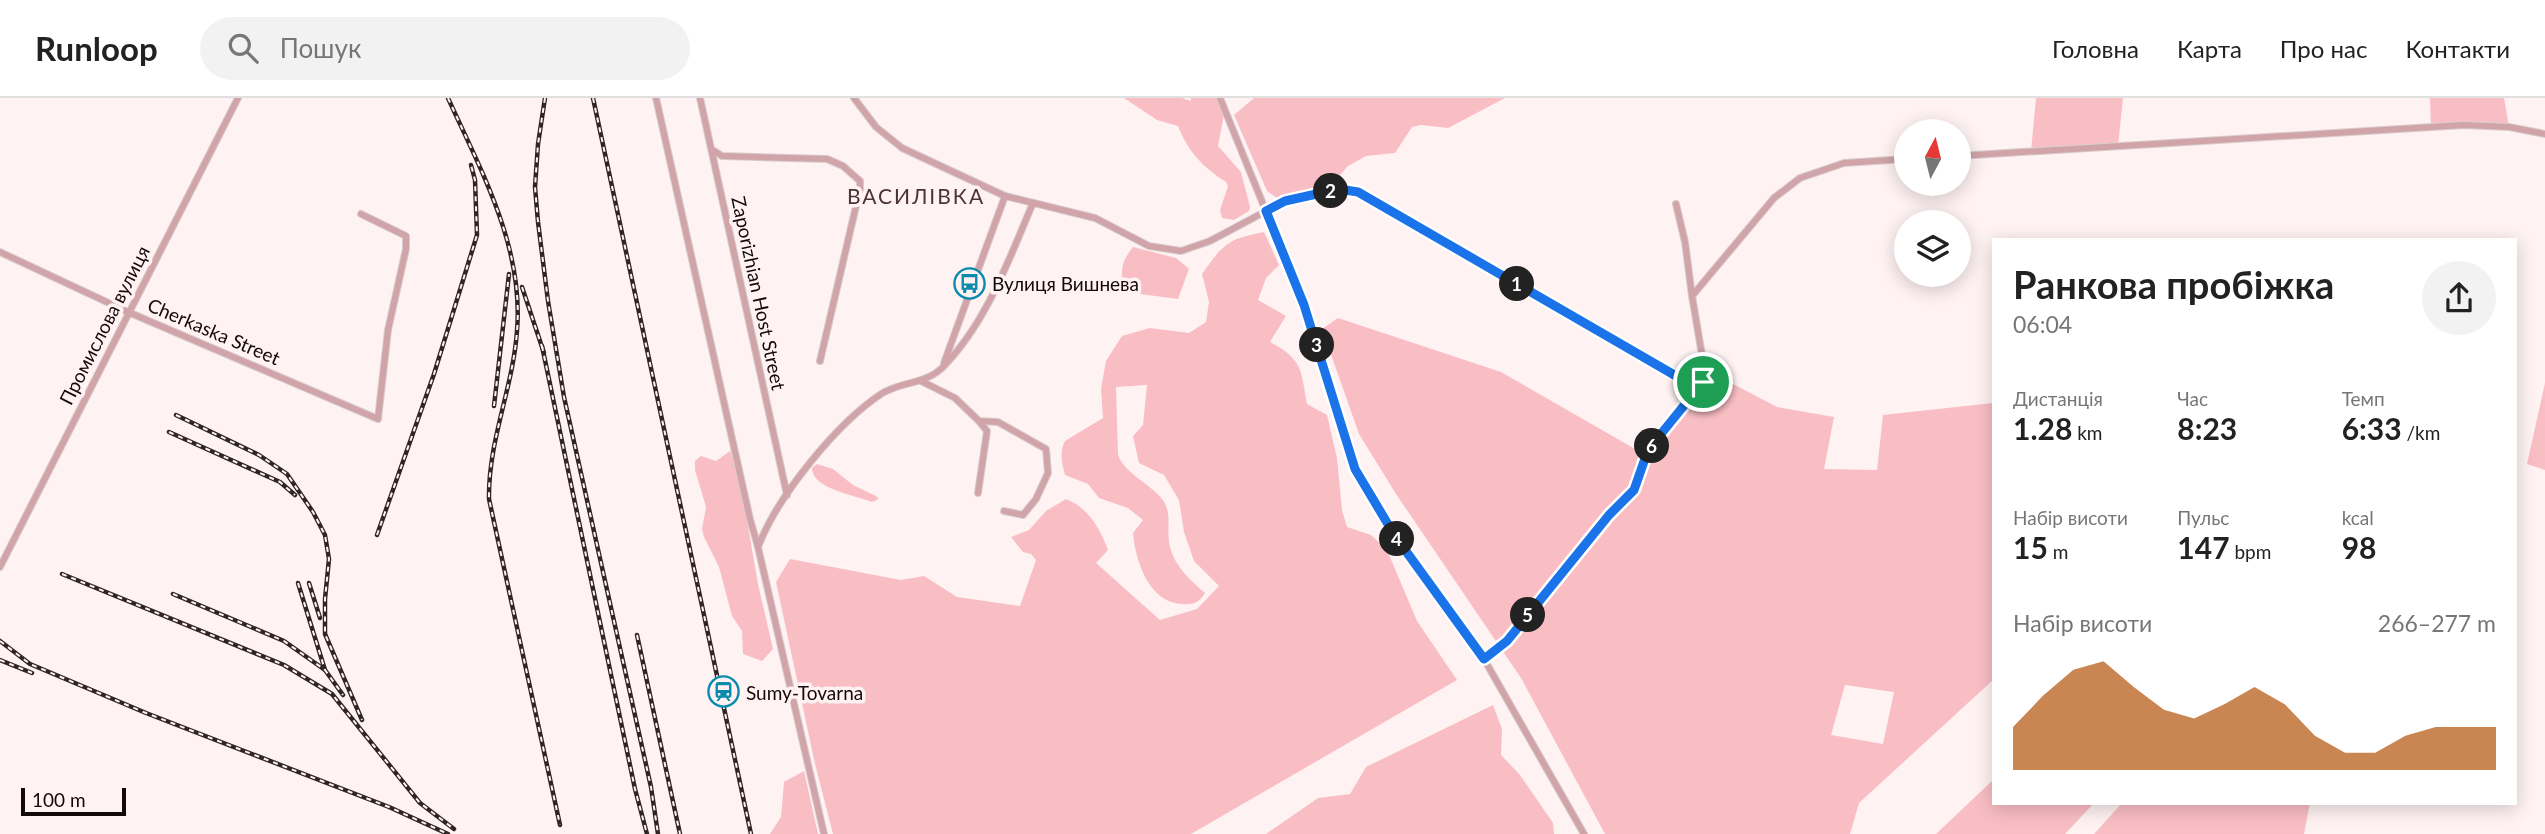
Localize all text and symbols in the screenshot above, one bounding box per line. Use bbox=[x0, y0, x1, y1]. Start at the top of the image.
search box bbox=[200, 17, 690, 80]
text: Runloop bbox=[35, 28, 158, 68]
icon: search bbox=[224, 29, 262, 67]
text: Пошук bbox=[280, 32, 361, 64]
text: Головна bbox=[2052, 34, 2139, 63]
text: Карта bbox=[2177, 34, 2242, 63]
text: Про нас bbox=[2280, 34, 2367, 63]
text: Контакти bbox=[2405, 34, 2510, 63]
north arrow bbox=[1894, 119, 1970, 196]
map controls bbox=[1894, 119, 1971, 287]
pin: 2 bbox=[1314, 174, 1348, 208]
text: 2 bbox=[1325, 179, 1336, 202]
district label: ВАСИЛІВКА bbox=[847, 183, 985, 208]
street label: Zaporizhian Host Street bbox=[727, 194, 791, 392]
button: layers bbox=[1894, 210, 1971, 287]
street label: Промислова вулиця bbox=[54, 242, 154, 408]
text: Ранкова пробіжка bbox=[2013, 261, 2334, 307]
button: share bbox=[2422, 261, 2496, 335]
bus stop icon: Вулиця Вишнева bbox=[952, 266, 986, 300]
pin: 1 bbox=[1500, 266, 1534, 302]
place label: Вулиця Вишнева bbox=[992, 272, 1139, 295]
text: 1 bbox=[1511, 272, 1522, 295]
street label: Cherkaska Street bbox=[144, 293, 284, 369]
text: 06:04 bbox=[2013, 310, 2072, 338]
pin: 3 bbox=[1300, 328, 1334, 362]
text: 3 bbox=[1311, 333, 1322, 356]
pin bbox=[1673, 352, 1733, 412]
icon: arrive bbox=[1684, 363, 1722, 401]
text: Дистанція bbox=[2013, 387, 2103, 410]
text: Час bbox=[2177, 387, 2208, 410]
text: Темп bbox=[2342, 387, 2385, 410]
text: 1.28 bbox=[2013, 410, 2072, 446]
text: 8:23 bbox=[2177, 410, 2237, 446]
text: 6:33 bbox=[2342, 410, 2402, 446]
text: km bbox=[2072, 421, 2102, 444]
text: /km bbox=[2402, 421, 2440, 444]
pin: 6 bbox=[1634, 428, 1670, 464]
text: 6 bbox=[1646, 434, 1657, 457]
text: Набір висоти bbox=[2013, 506, 2128, 529]
text: Пульс bbox=[2177, 506, 2229, 529]
text: kcal bbox=[2342, 506, 2374, 529]
pin: 4 bbox=[1380, 522, 1414, 556]
text: 4 bbox=[1391, 527, 1402, 550]
text: 15 bbox=[2013, 529, 2048, 565]
text: 147 bbox=[2177, 529, 2230, 565]
text: 98 bbox=[2342, 529, 2376, 565]
text: m bbox=[2048, 540, 2068, 563]
text: bpm bbox=[2230, 540, 2271, 563]
pin: 5 bbox=[1510, 598, 1546, 632]
text: 5 bbox=[1522, 603, 1533, 626]
text: Набір висоти bbox=[2013, 609, 2152, 637]
text: 266–277 m bbox=[2378, 609, 2496, 637]
station icon: Sumy-Tovarna bbox=[706, 675, 740, 709]
place label: Sumy-Tovarna bbox=[746, 681, 863, 704]
scale bar bbox=[21, 785, 126, 817]
text: 100 m bbox=[32, 788, 86, 811]

